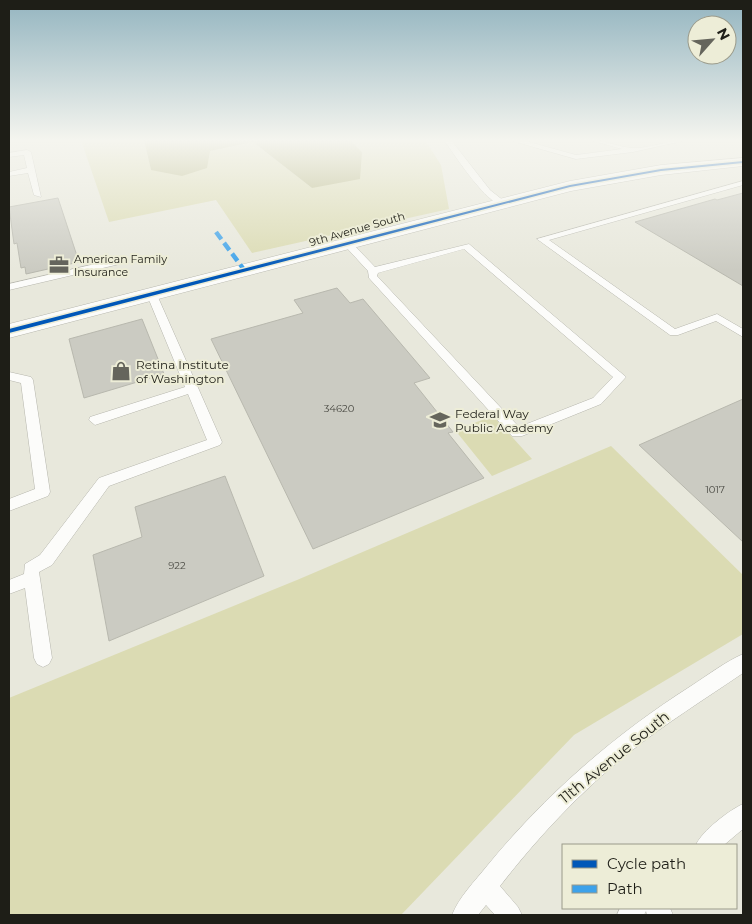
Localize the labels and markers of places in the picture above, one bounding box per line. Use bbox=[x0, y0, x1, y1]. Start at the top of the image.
place label: American Family Insurance bbox=[74, 252, 167, 279]
office icon: American Family Insurance bbox=[48, 254, 70, 276]
place label: Retina Institute of Washington bbox=[136, 357, 229, 386]
shop icon: Retina Institute of Washington bbox=[110, 360, 132, 382]
place label: Federal Way Public Academy bbox=[455, 406, 553, 435]
school or university icon: Federal Way Public Academy bbox=[429, 409, 451, 431]

